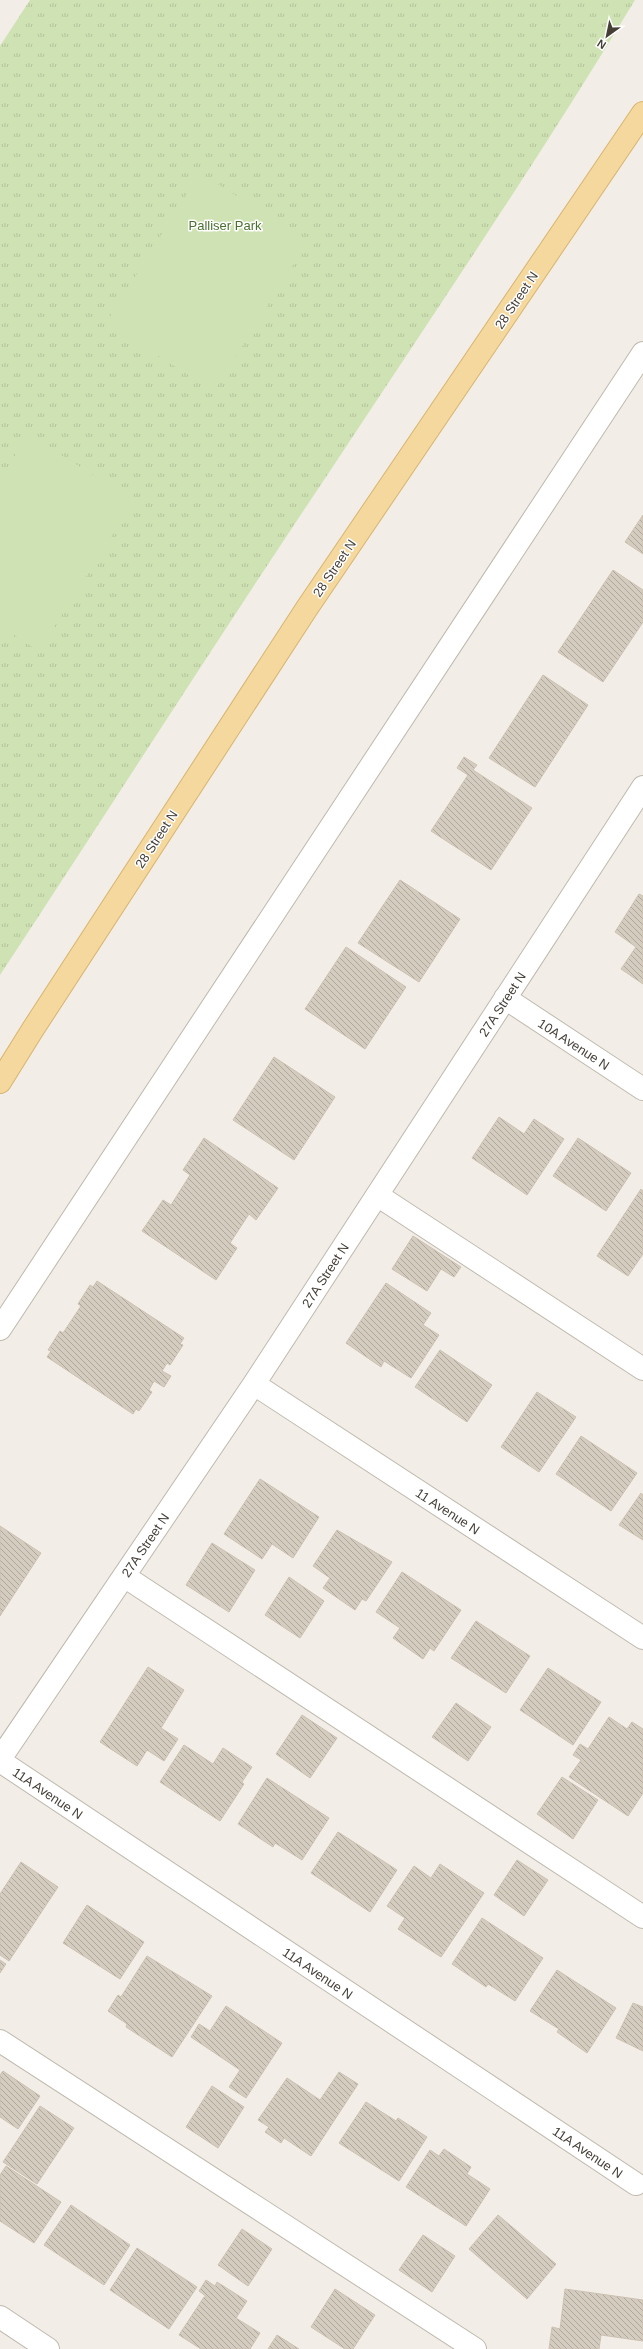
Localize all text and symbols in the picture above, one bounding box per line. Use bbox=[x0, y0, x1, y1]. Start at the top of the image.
north arrow bbox=[587, 16, 627, 56]
text: N bbox=[595, 37, 608, 52]
park label: Palliser Park bbox=[189, 218, 262, 233]
street label: 28 Street N bbox=[492, 269, 541, 332]
street label: 28 Street N bbox=[310, 537, 359, 600]
street label: 28 Street N bbox=[132, 808, 181, 871]
street label: 27A Street N bbox=[476, 969, 529, 1039]
street label: 10A Avenue N bbox=[535, 1016, 612, 1073]
street label: 27A Street N bbox=[299, 1240, 352, 1310]
street label: 11 Avenue N bbox=[413, 1485, 483, 1538]
street label: 27A Street N bbox=[119, 1511, 172, 1580]
street label: 11A Avenue N bbox=[10, 1764, 86, 1822]
street label: 11A Avenue N bbox=[280, 1944, 356, 2002]
street label: 11A Avenue N bbox=[550, 2123, 626, 2181]

